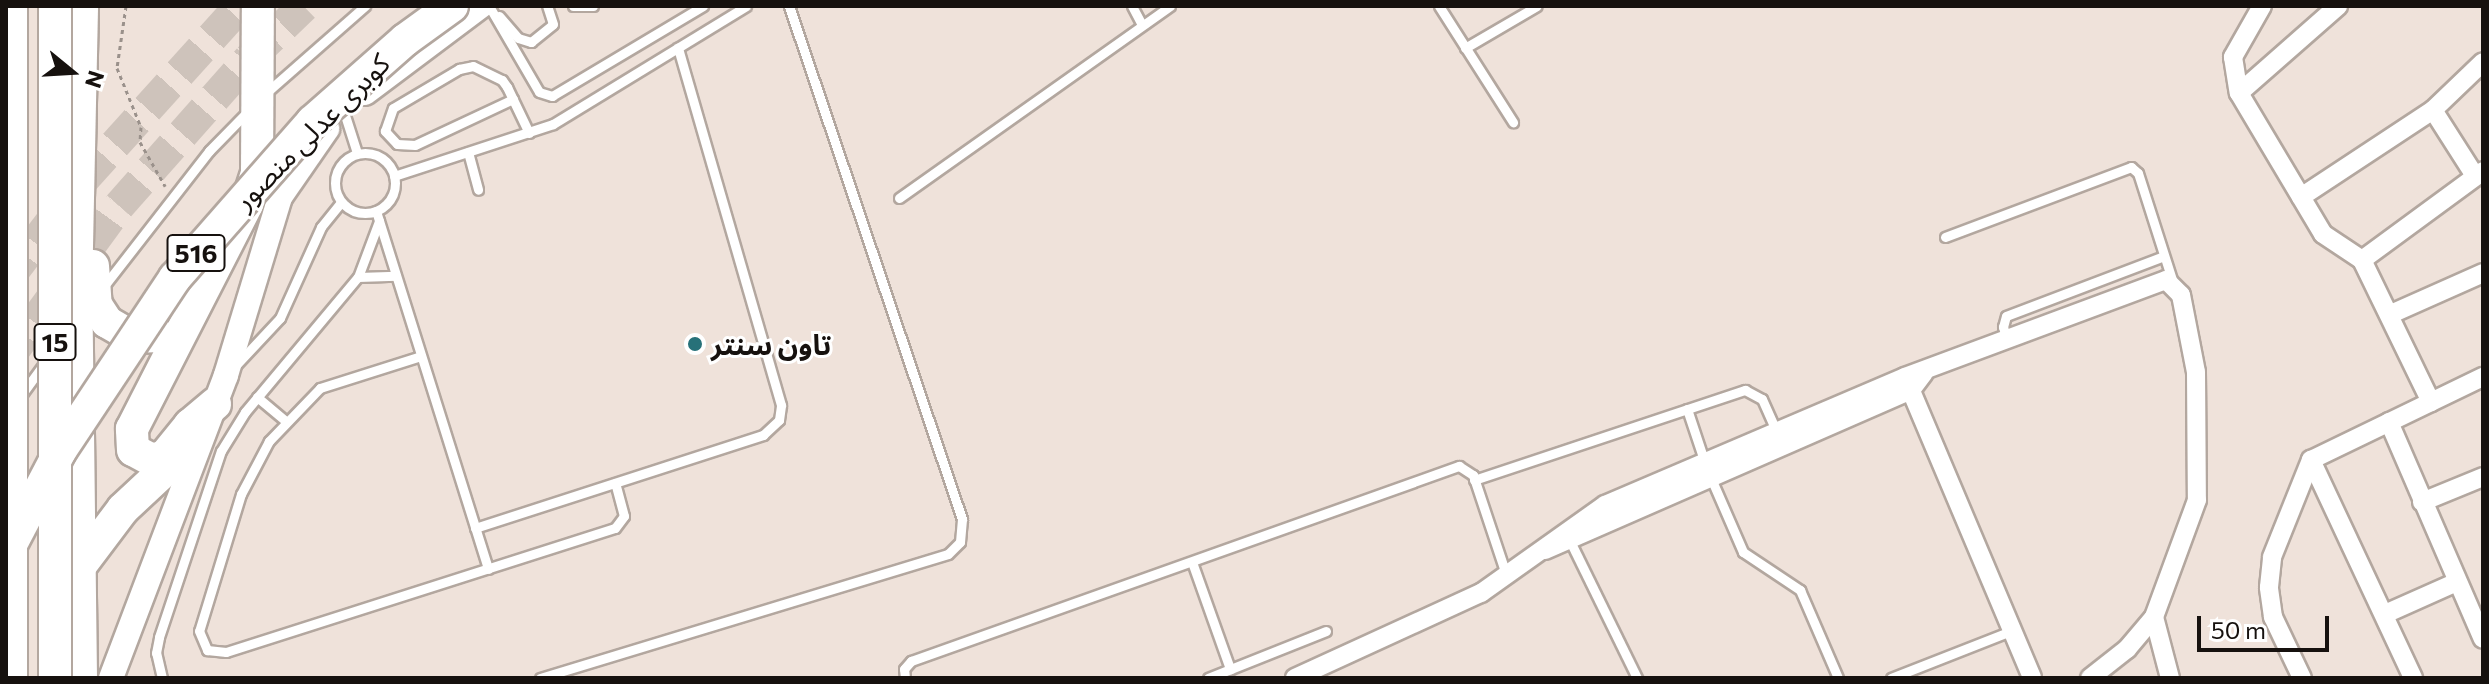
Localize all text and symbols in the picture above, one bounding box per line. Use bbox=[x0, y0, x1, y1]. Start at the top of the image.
north arrow bbox=[32, 32, 112, 112]
street label: كوبرى عدلى منصور bbox=[226, 46, 396, 216]
text: N bbox=[80, 68, 111, 92]
road number: 516 bbox=[166, 231, 226, 275]
road number: 15 bbox=[33, 320, 77, 364]
place label: تاون سنتر bbox=[711, 327, 831, 361]
marker: تاون سنتر bbox=[686, 335, 704, 353]
scale bar bbox=[2201, 600, 2333, 650]
text: 50 m bbox=[2211, 615, 2266, 644]

